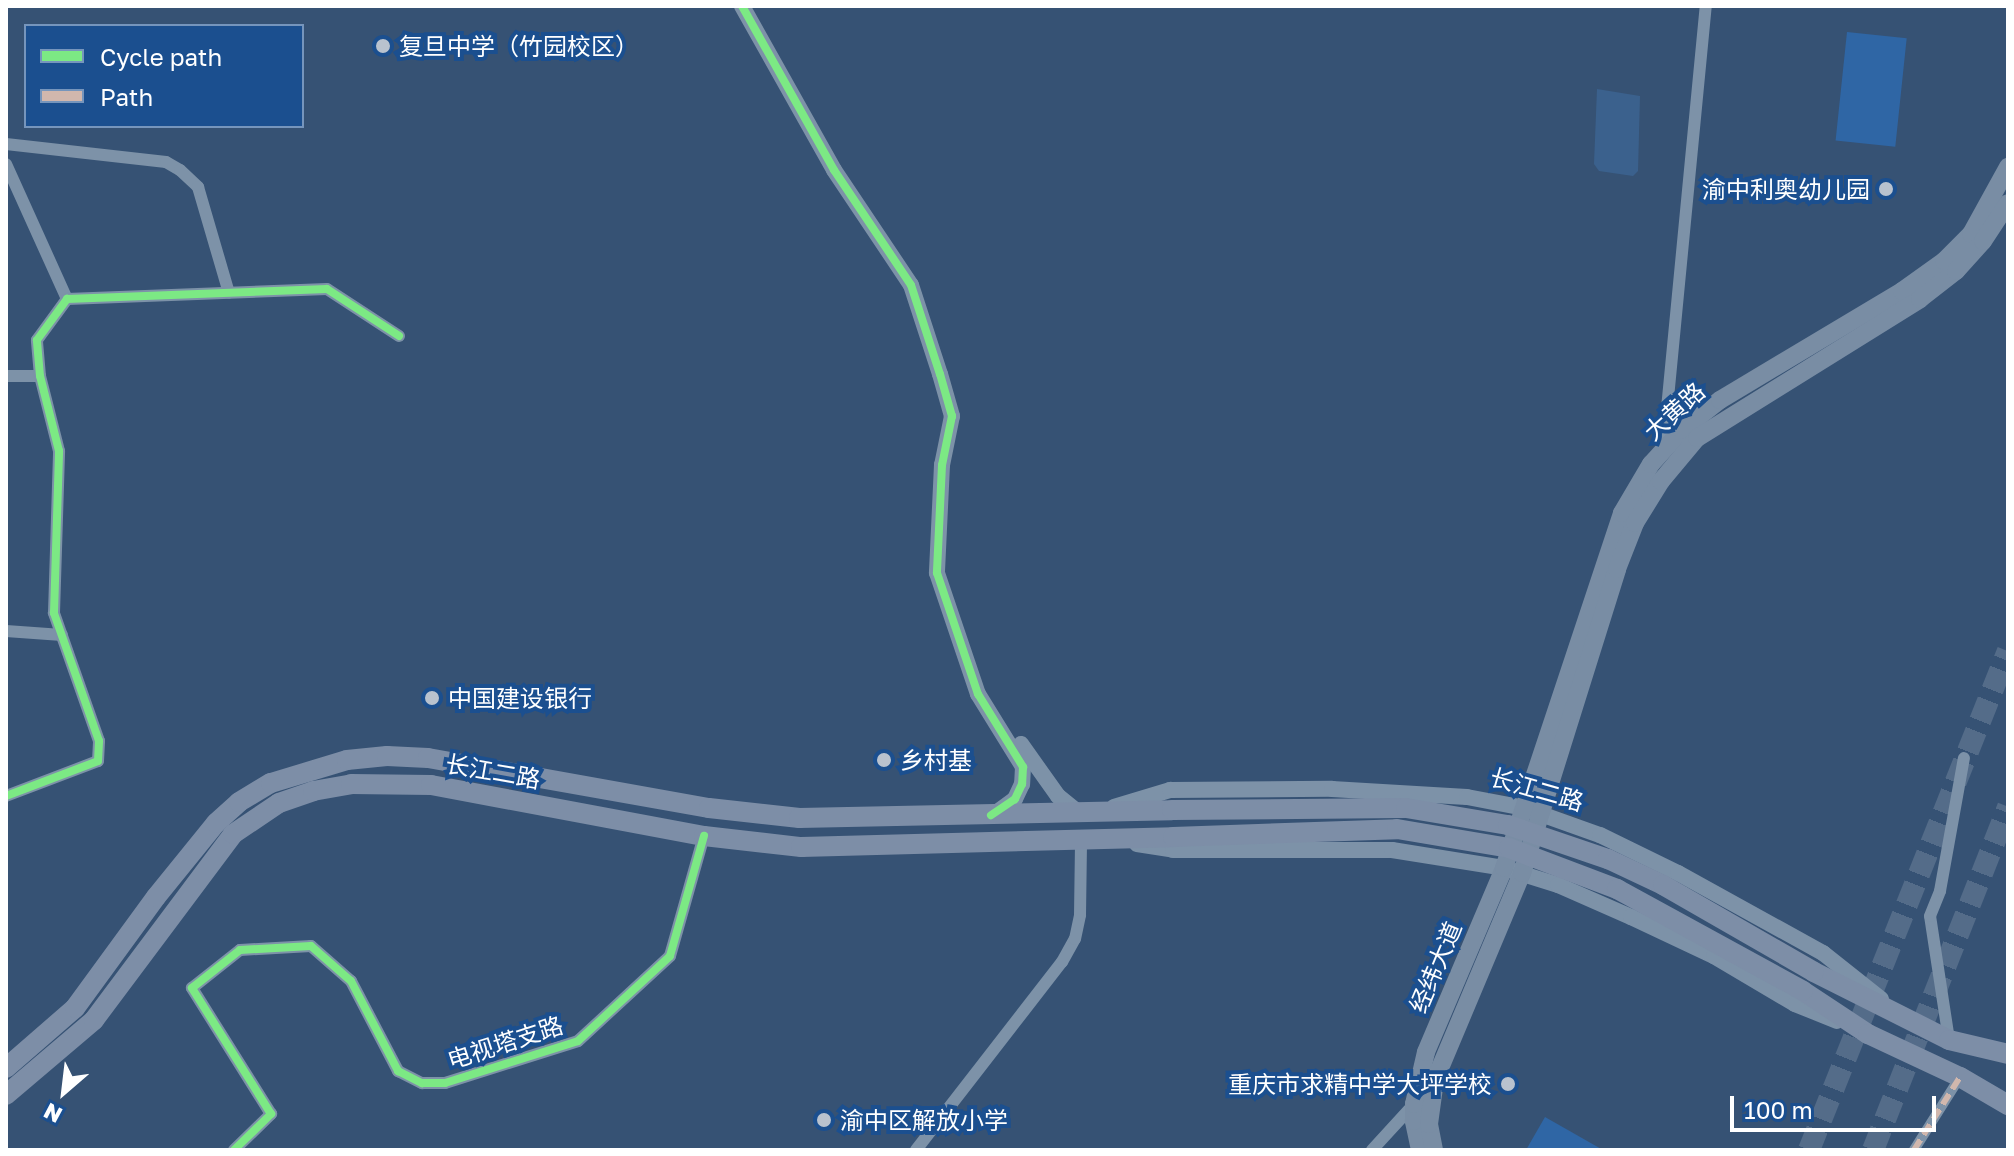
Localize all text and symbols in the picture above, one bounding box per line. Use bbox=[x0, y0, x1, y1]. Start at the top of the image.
legend bbox=[24, 24, 304, 128]
place label: 复旦中学（竹园校区） bbox=[399, 32, 639, 60]
marker: 复旦中学（竹园校区） bbox=[374, 37, 392, 55]
text: Cycle path bbox=[100, 42, 222, 71]
text: Path bbox=[100, 82, 153, 111]
place label: 渝中利奥幼儿园 bbox=[1702, 175, 1870, 203]
marker: 渝中利奥幼儿园 bbox=[1877, 180, 1895, 198]
street label: 大黄路 bbox=[1638, 376, 1710, 446]
place label: 中国建设银行 bbox=[448, 684, 592, 712]
marker: 中国建设银行 bbox=[423, 689, 441, 707]
place label: 乡村基 bbox=[900, 746, 972, 774]
street label: 长江二路 bbox=[443, 748, 543, 794]
marker: 乡村基 bbox=[875, 751, 893, 769]
street label: 长江二路 bbox=[1487, 762, 1587, 816]
street label: 经纬大道 bbox=[1403, 917, 1467, 1017]
street label: 电视塔支路 bbox=[443, 1010, 567, 1074]
north arrow bbox=[24, 1052, 104, 1132]
place label: 重庆市求精中学大坪学校 bbox=[1228, 1070, 1492, 1098]
marker: 重庆市求精中学大坪学校 bbox=[1499, 1075, 1517, 1093]
scale bar bbox=[1734, 1080, 1940, 1130]
text: 100 m bbox=[1744, 1095, 1813, 1124]
text: N bbox=[39, 1098, 66, 1129]
place label: 渝中区解放小学 bbox=[840, 1106, 1008, 1134]
marker: 渝中区解放小学 bbox=[815, 1111, 833, 1129]

